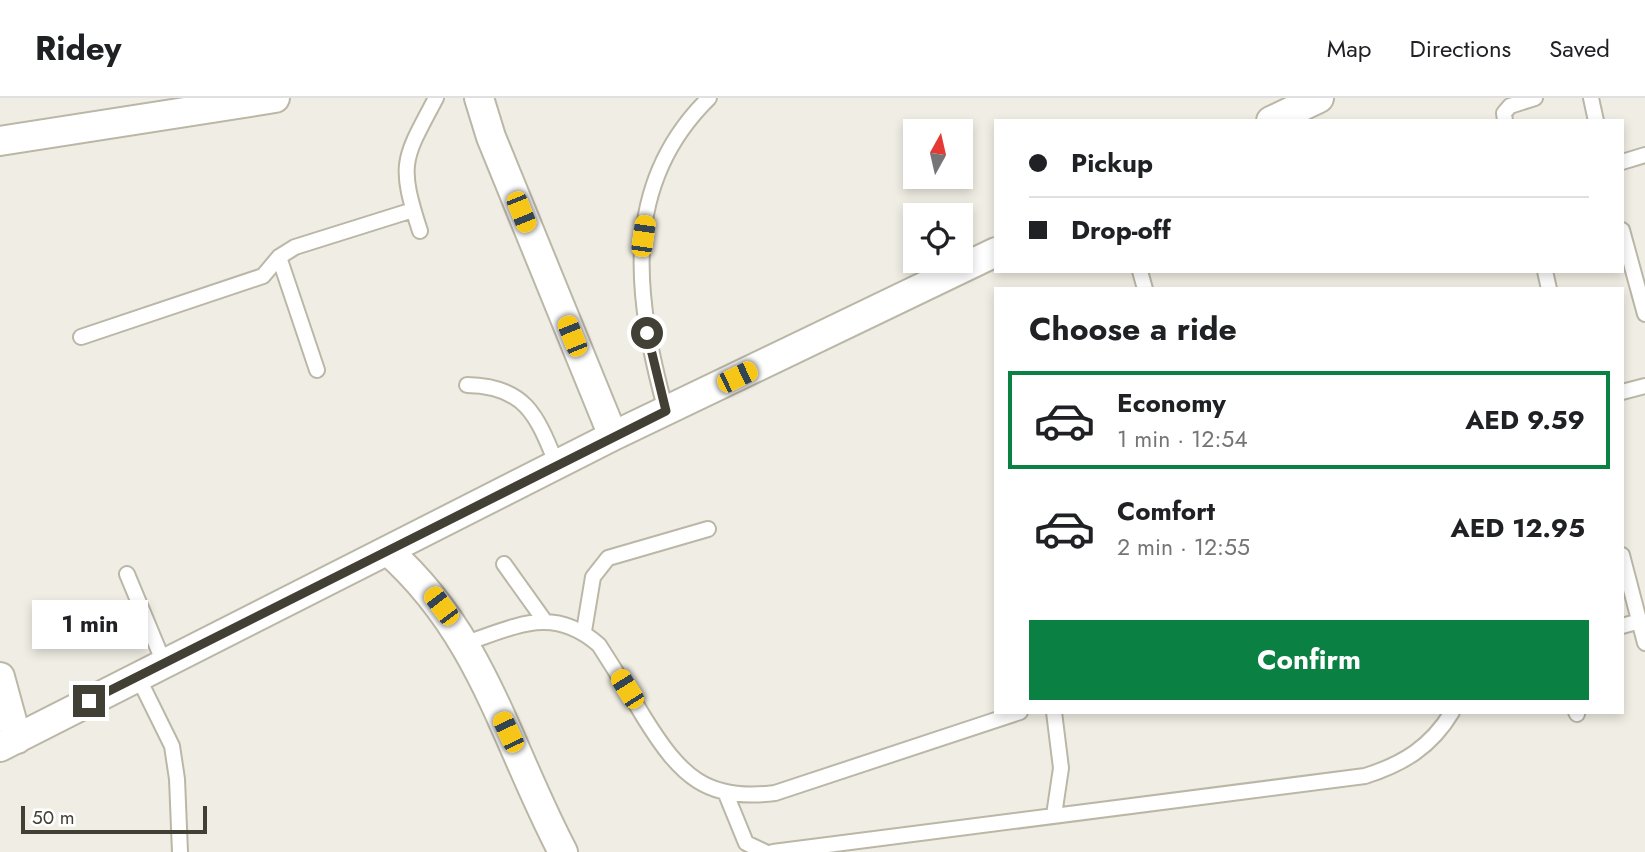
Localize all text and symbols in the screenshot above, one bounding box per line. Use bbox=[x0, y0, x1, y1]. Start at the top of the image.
text: Ridey bbox=[35, 25, 121, 72]
text: Map bbox=[1327, 31, 1372, 66]
text: Directions bbox=[1410, 31, 1511, 66]
text: Saved bbox=[1549, 31, 1610, 66]
north arrow bbox=[903, 119, 973, 189]
map controls bbox=[903, 119, 973, 273]
text: Pickup bbox=[1071, 144, 1153, 182]
car bbox=[504, 189, 539, 235]
button: locate bbox=[903, 203, 973, 273]
text: Drop-off bbox=[1071, 211, 1171, 249]
car bbox=[630, 214, 657, 258]
text: Choose a ride bbox=[1029, 306, 1237, 352]
car bbox=[555, 313, 590, 359]
route start bbox=[631, 317, 663, 349]
car bbox=[714, 358, 761, 396]
text: Economy bbox=[1117, 384, 1226, 422]
icon: car bbox=[1033, 389, 1096, 452]
text: AED 9.59 bbox=[1465, 401, 1585, 439]
text: 1 min · 12:54 bbox=[1117, 422, 1248, 456]
text: Comfort bbox=[1117, 492, 1215, 530]
icon: car bbox=[1033, 497, 1096, 560]
text: AED 12.95 bbox=[1451, 509, 1585, 547]
text: 2 min · 12:55 bbox=[1117, 530, 1250, 564]
car bbox=[420, 583, 463, 629]
callout: 1 min bbox=[31, 600, 147, 648]
text: 1 min bbox=[61, 607, 119, 641]
button: Confirm bbox=[1029, 620, 1589, 700]
car bbox=[607, 666, 648, 712]
route end bbox=[73, 685, 105, 717]
car bbox=[490, 709, 527, 755]
scale bar bbox=[21, 803, 206, 835]
text: 50 m bbox=[32, 804, 75, 831]

